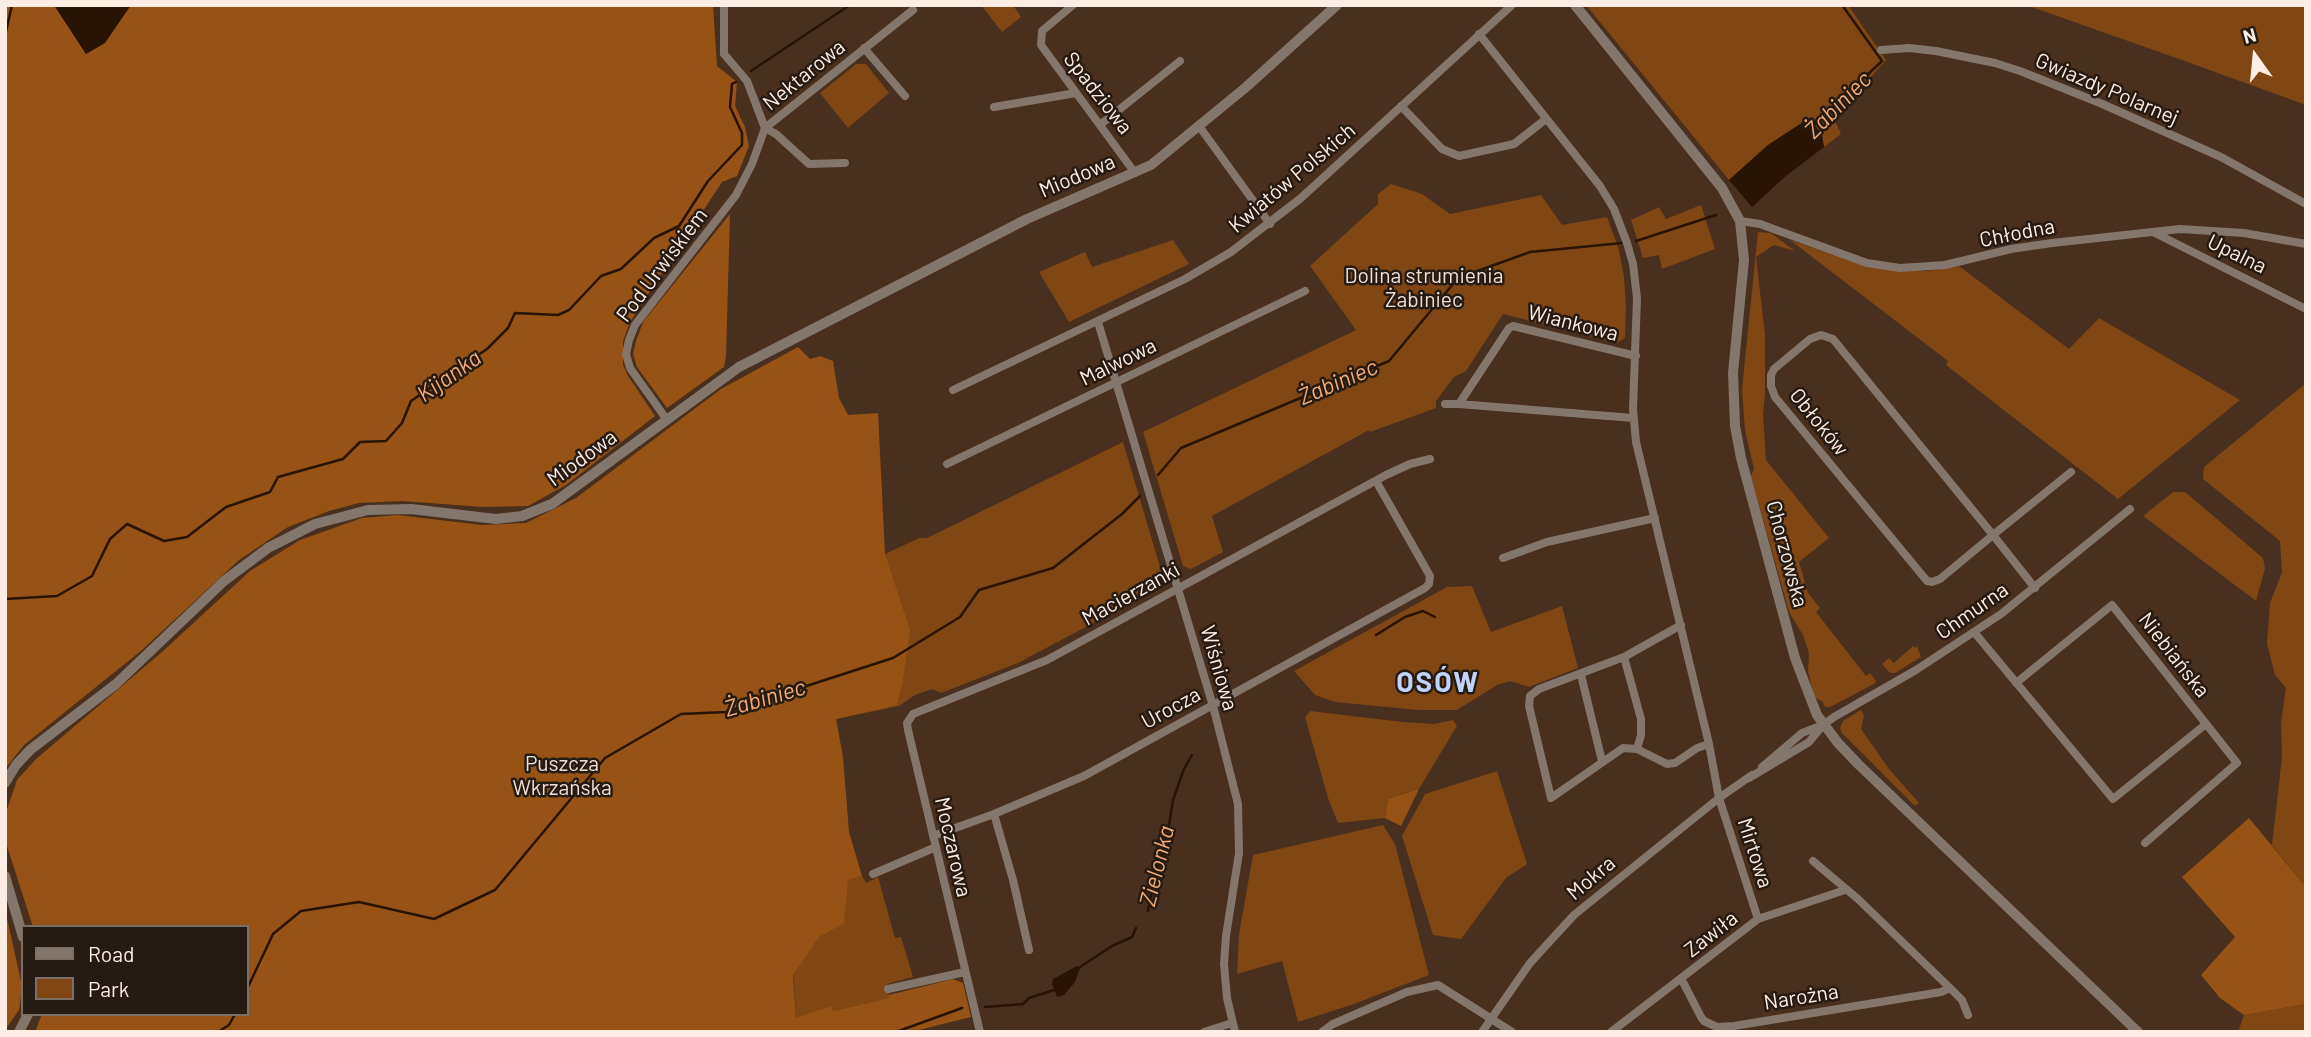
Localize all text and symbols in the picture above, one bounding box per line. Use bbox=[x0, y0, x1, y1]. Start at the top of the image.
north arrow bbox=[2220, 21, 2290, 91]
text: N bbox=[2240, 22, 2259, 48]
street label: Nektarowa bbox=[758, 34, 850, 116]
street label: Spadziowa bbox=[1058, 47, 1138, 139]
street label: Gwiazdy Polarnej bbox=[2032, 48, 2182, 130]
water label: Żabiniec bbox=[1799, 66, 1877, 144]
street label: Kwiatów Polskich bbox=[1224, 118, 1360, 238]
street label: Miodowa bbox=[1035, 149, 1119, 203]
street label: Pod Urwiskiem bbox=[611, 203, 713, 327]
street label: Chłodna bbox=[1977, 213, 2057, 253]
street label: Upalna bbox=[2203, 229, 2271, 279]
park label: Dolina strumienia Żabiniec bbox=[1345, 263, 1503, 313]
street label: Wiankowa bbox=[1525, 300, 1621, 346]
street label: Malwowa bbox=[1076, 333, 1160, 391]
water label: Kijanka bbox=[412, 344, 486, 408]
water label: Żabiniec bbox=[1294, 353, 1382, 411]
street label: Obłoków bbox=[1784, 383, 1854, 461]
street label: Miodowa bbox=[542, 424, 622, 492]
street label: Chorzowska bbox=[1761, 498, 1813, 610]
street label: Macierzanki bbox=[1078, 557, 1184, 631]
street label: Chmurna bbox=[1931, 577, 2013, 645]
street label: Niebiańska bbox=[2133, 608, 2215, 702]
street label: Wiśniowa bbox=[1195, 623, 1243, 713]
district label: OSÓW bbox=[1397, 666, 1479, 700]
water label: Żabiniec bbox=[721, 673, 809, 723]
street label: Urocza bbox=[1137, 682, 1205, 734]
park label: Puszcza Wkrzańska bbox=[512, 751, 612, 801]
street label: Moczarowa bbox=[929, 795, 977, 899]
street label: Mirtowa bbox=[1732, 815, 1778, 891]
water label: Zielonka bbox=[1134, 823, 1180, 909]
street label: Mokra bbox=[1562, 851, 1620, 905]
street label: Zawiła bbox=[1679, 905, 1743, 963]
legend bbox=[21, 925, 248, 1016]
text: Road bbox=[88, 941, 134, 966]
text: Park bbox=[88, 976, 129, 1001]
street label: Narożna bbox=[1762, 979, 1840, 1015]

